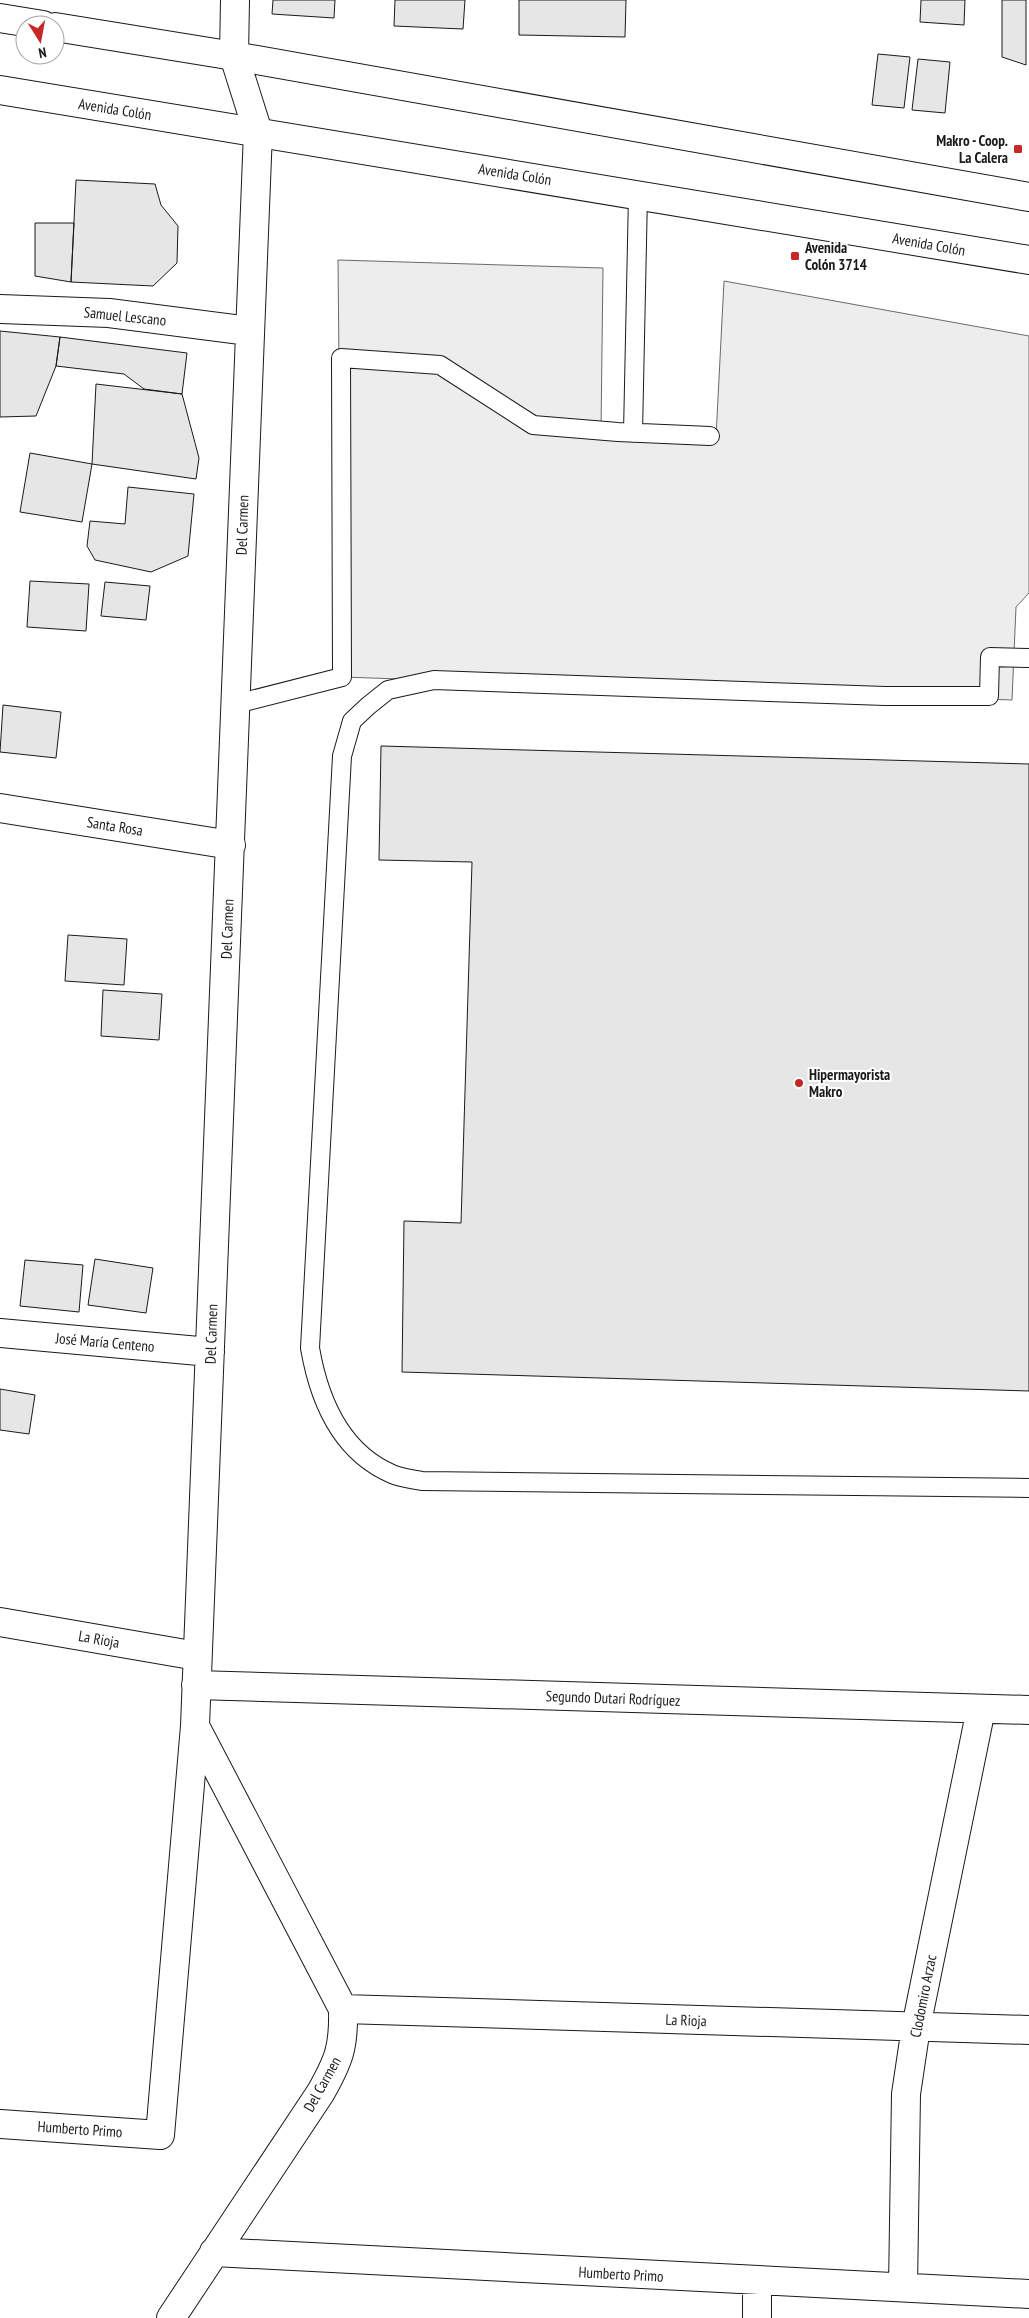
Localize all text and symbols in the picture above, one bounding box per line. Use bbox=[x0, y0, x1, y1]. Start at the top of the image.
north arrow bbox=[15, 15, 65, 65]
text: N bbox=[37, 43, 48, 62]
street label: Avenida Colón bbox=[77, 94, 153, 124]
place label: Makro - Coop. La Calera bbox=[936, 131, 1008, 167]
marker: Makro - Coop. La Calera bbox=[1012, 143, 1024, 155]
street label: Avenida Colón bbox=[477, 159, 553, 189]
street label: Avenida Colón bbox=[891, 228, 967, 260]
place label: Avenida Colón 3714 bbox=[804, 238, 867, 274]
marker: Avenida Colón 3714 bbox=[789, 250, 801, 262]
street label: Samuel Lescano bbox=[83, 302, 167, 330]
street label: Del Carmen bbox=[231, 495, 253, 555]
street label: Santa Rosa bbox=[86, 812, 144, 840]
street label: Del Carmen bbox=[216, 899, 238, 959]
place label: Hipermayorista Makro bbox=[809, 1065, 890, 1101]
marker: Hipermayorista Makro bbox=[793, 1077, 805, 1089]
street label: Del Carmen bbox=[200, 1304, 222, 1364]
street label: José María Centeno bbox=[54, 1328, 155, 1356]
street label: La Rioja bbox=[77, 1626, 121, 1652]
street label: Segundo Dutari Rodríguez bbox=[545, 1686, 681, 1710]
street label: Clodomiro Arzac bbox=[906, 1952, 940, 2039]
street label: La Rioja bbox=[665, 2010, 707, 2030]
street label: Del Carmen bbox=[299, 2053, 345, 2115]
street label: Humberto Primo bbox=[37, 2117, 123, 2141]
street label: Humberto Primo bbox=[578, 2262, 664, 2286]

